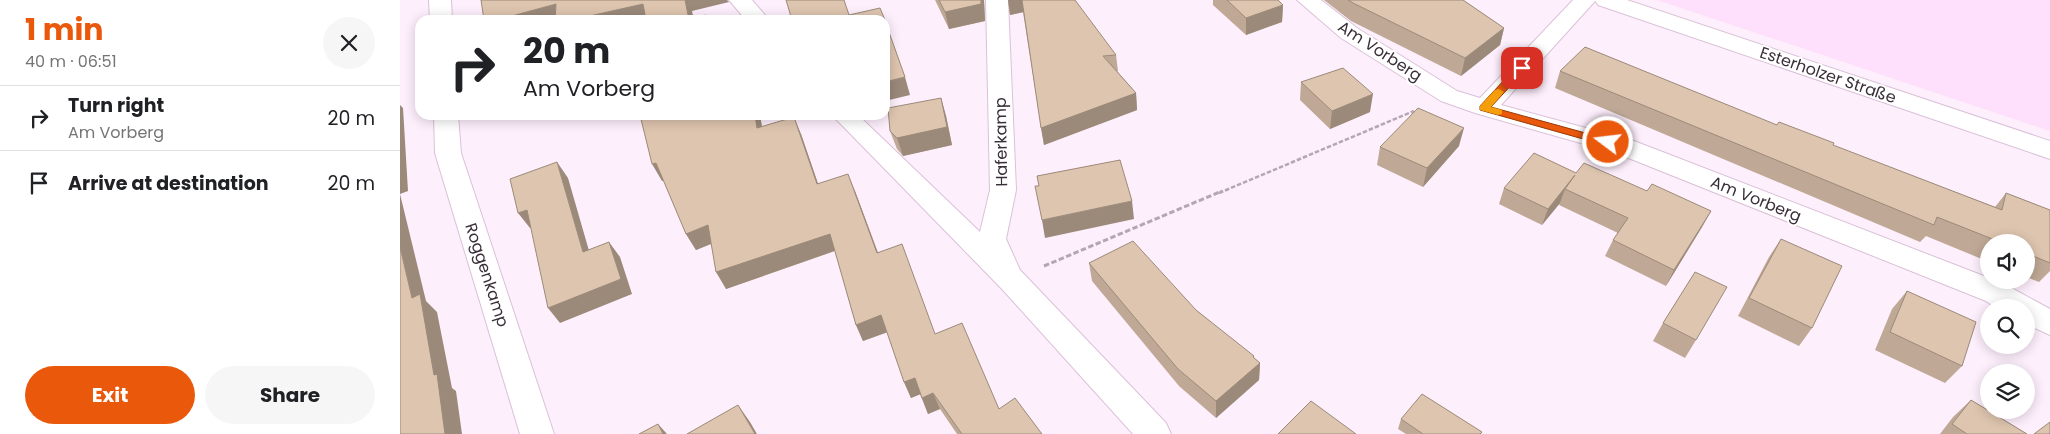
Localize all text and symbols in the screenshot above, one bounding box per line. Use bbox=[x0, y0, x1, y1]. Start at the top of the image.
text: 1 min bbox=[25, 8, 103, 51]
street label: Am Vorberg bbox=[1333, 15, 1427, 87]
button: close bbox=[323, 17, 375, 69]
text: 20 m bbox=[523, 26, 610, 75]
icon: right bbox=[440, 35, 505, 100]
street label: Esterholzer Straße bbox=[1757, 41, 1899, 109]
pin bbox=[1501, 47, 1543, 89]
text: 40 m · 06:51 bbox=[25, 50, 117, 73]
icon: arrive bbox=[1508, 54, 1536, 82]
text: Am Vorberg bbox=[523, 73, 655, 104]
text: Turn right bbox=[68, 92, 164, 119]
street label: Haferkamp bbox=[989, 97, 1013, 187]
icon: right bbox=[25, 104, 53, 132]
text: 20 m bbox=[327, 105, 375, 132]
position arrow bbox=[1581, 115, 1633, 167]
text: Am Vorberg bbox=[68, 121, 164, 144]
icon: arrive bbox=[25, 169, 53, 197]
text: Arrive at destination bbox=[68, 170, 269, 197]
text: 20 m bbox=[327, 170, 375, 197]
street label: Am Vorberg bbox=[1707, 170, 1805, 228]
street label: Roggenkamp bbox=[459, 220, 515, 330]
map controls bbox=[1980, 234, 2035, 419]
button: sound bbox=[1980, 234, 2035, 289]
button: search bbox=[1980, 299, 2035, 354]
button: layers bbox=[1980, 364, 2035, 419]
button: Exit bbox=[25, 366, 195, 424]
button: Share bbox=[205, 366, 375, 424]

